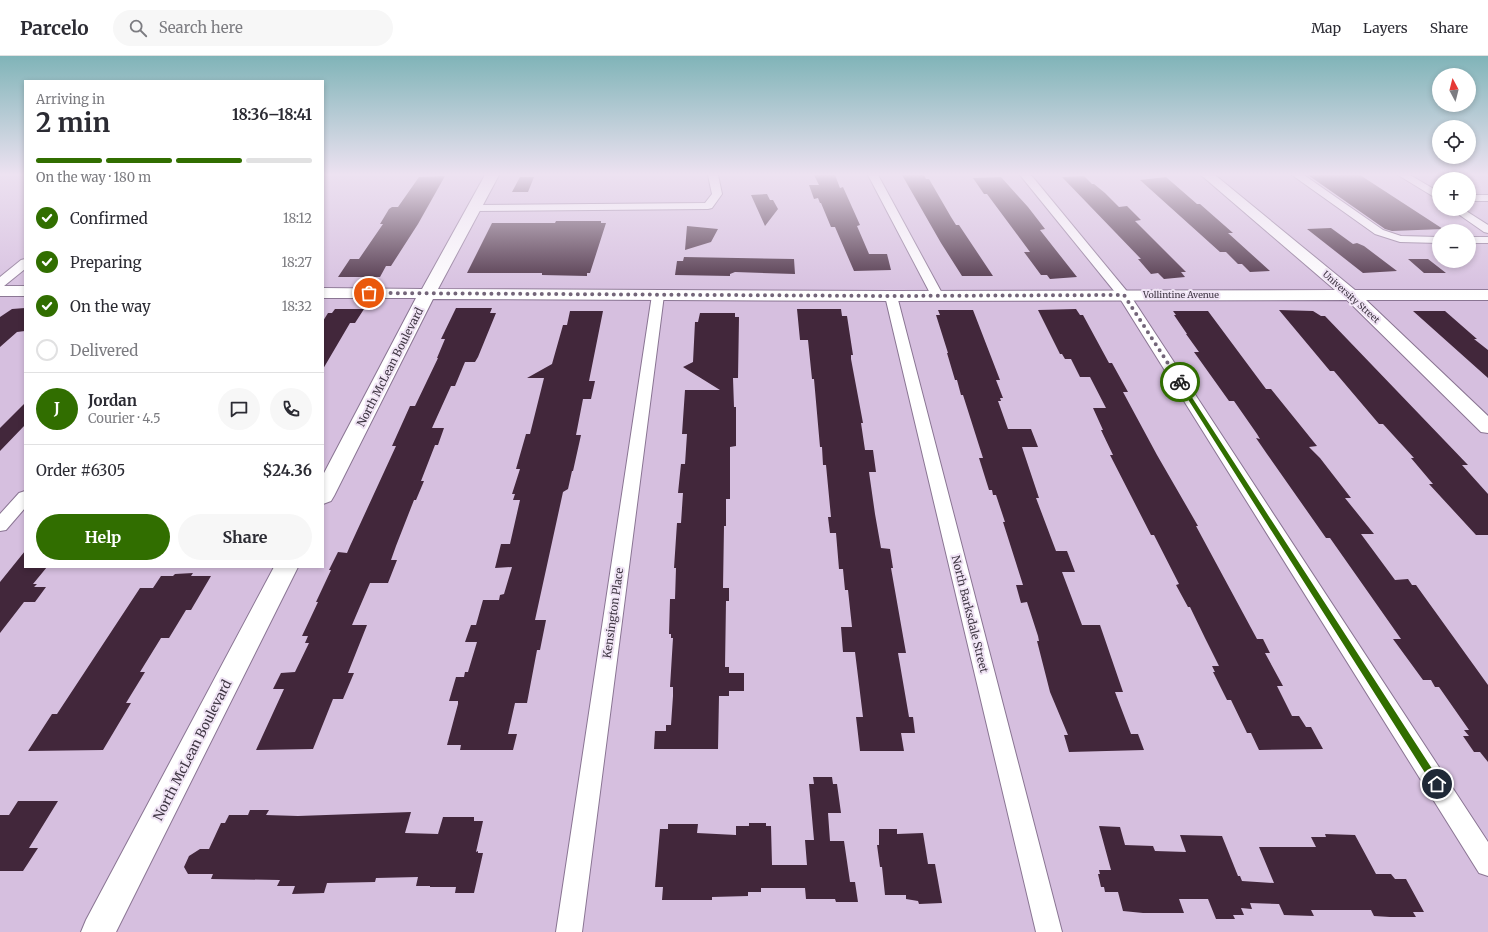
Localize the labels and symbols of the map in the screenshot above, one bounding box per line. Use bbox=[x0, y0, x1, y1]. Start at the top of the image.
north arrow bbox=[1432, 68, 1476, 112]
street label: University Street bbox=[1321, 268, 1382, 325]
pin bbox=[352, 276, 386, 310]
street label: Vollintine Avenue bbox=[1142, 289, 1219, 300]
street label: North McLean Boulevard bbox=[354, 305, 426, 429]
courier bbox=[1160, 362, 1200, 402]
street label: North Barksdale Street bbox=[949, 554, 992, 675]
street label: Kensington Place bbox=[600, 567, 626, 659]
street label: North McLean Boulevard bbox=[149, 677, 235, 824]
pin bbox=[1420, 767, 1454, 801]

